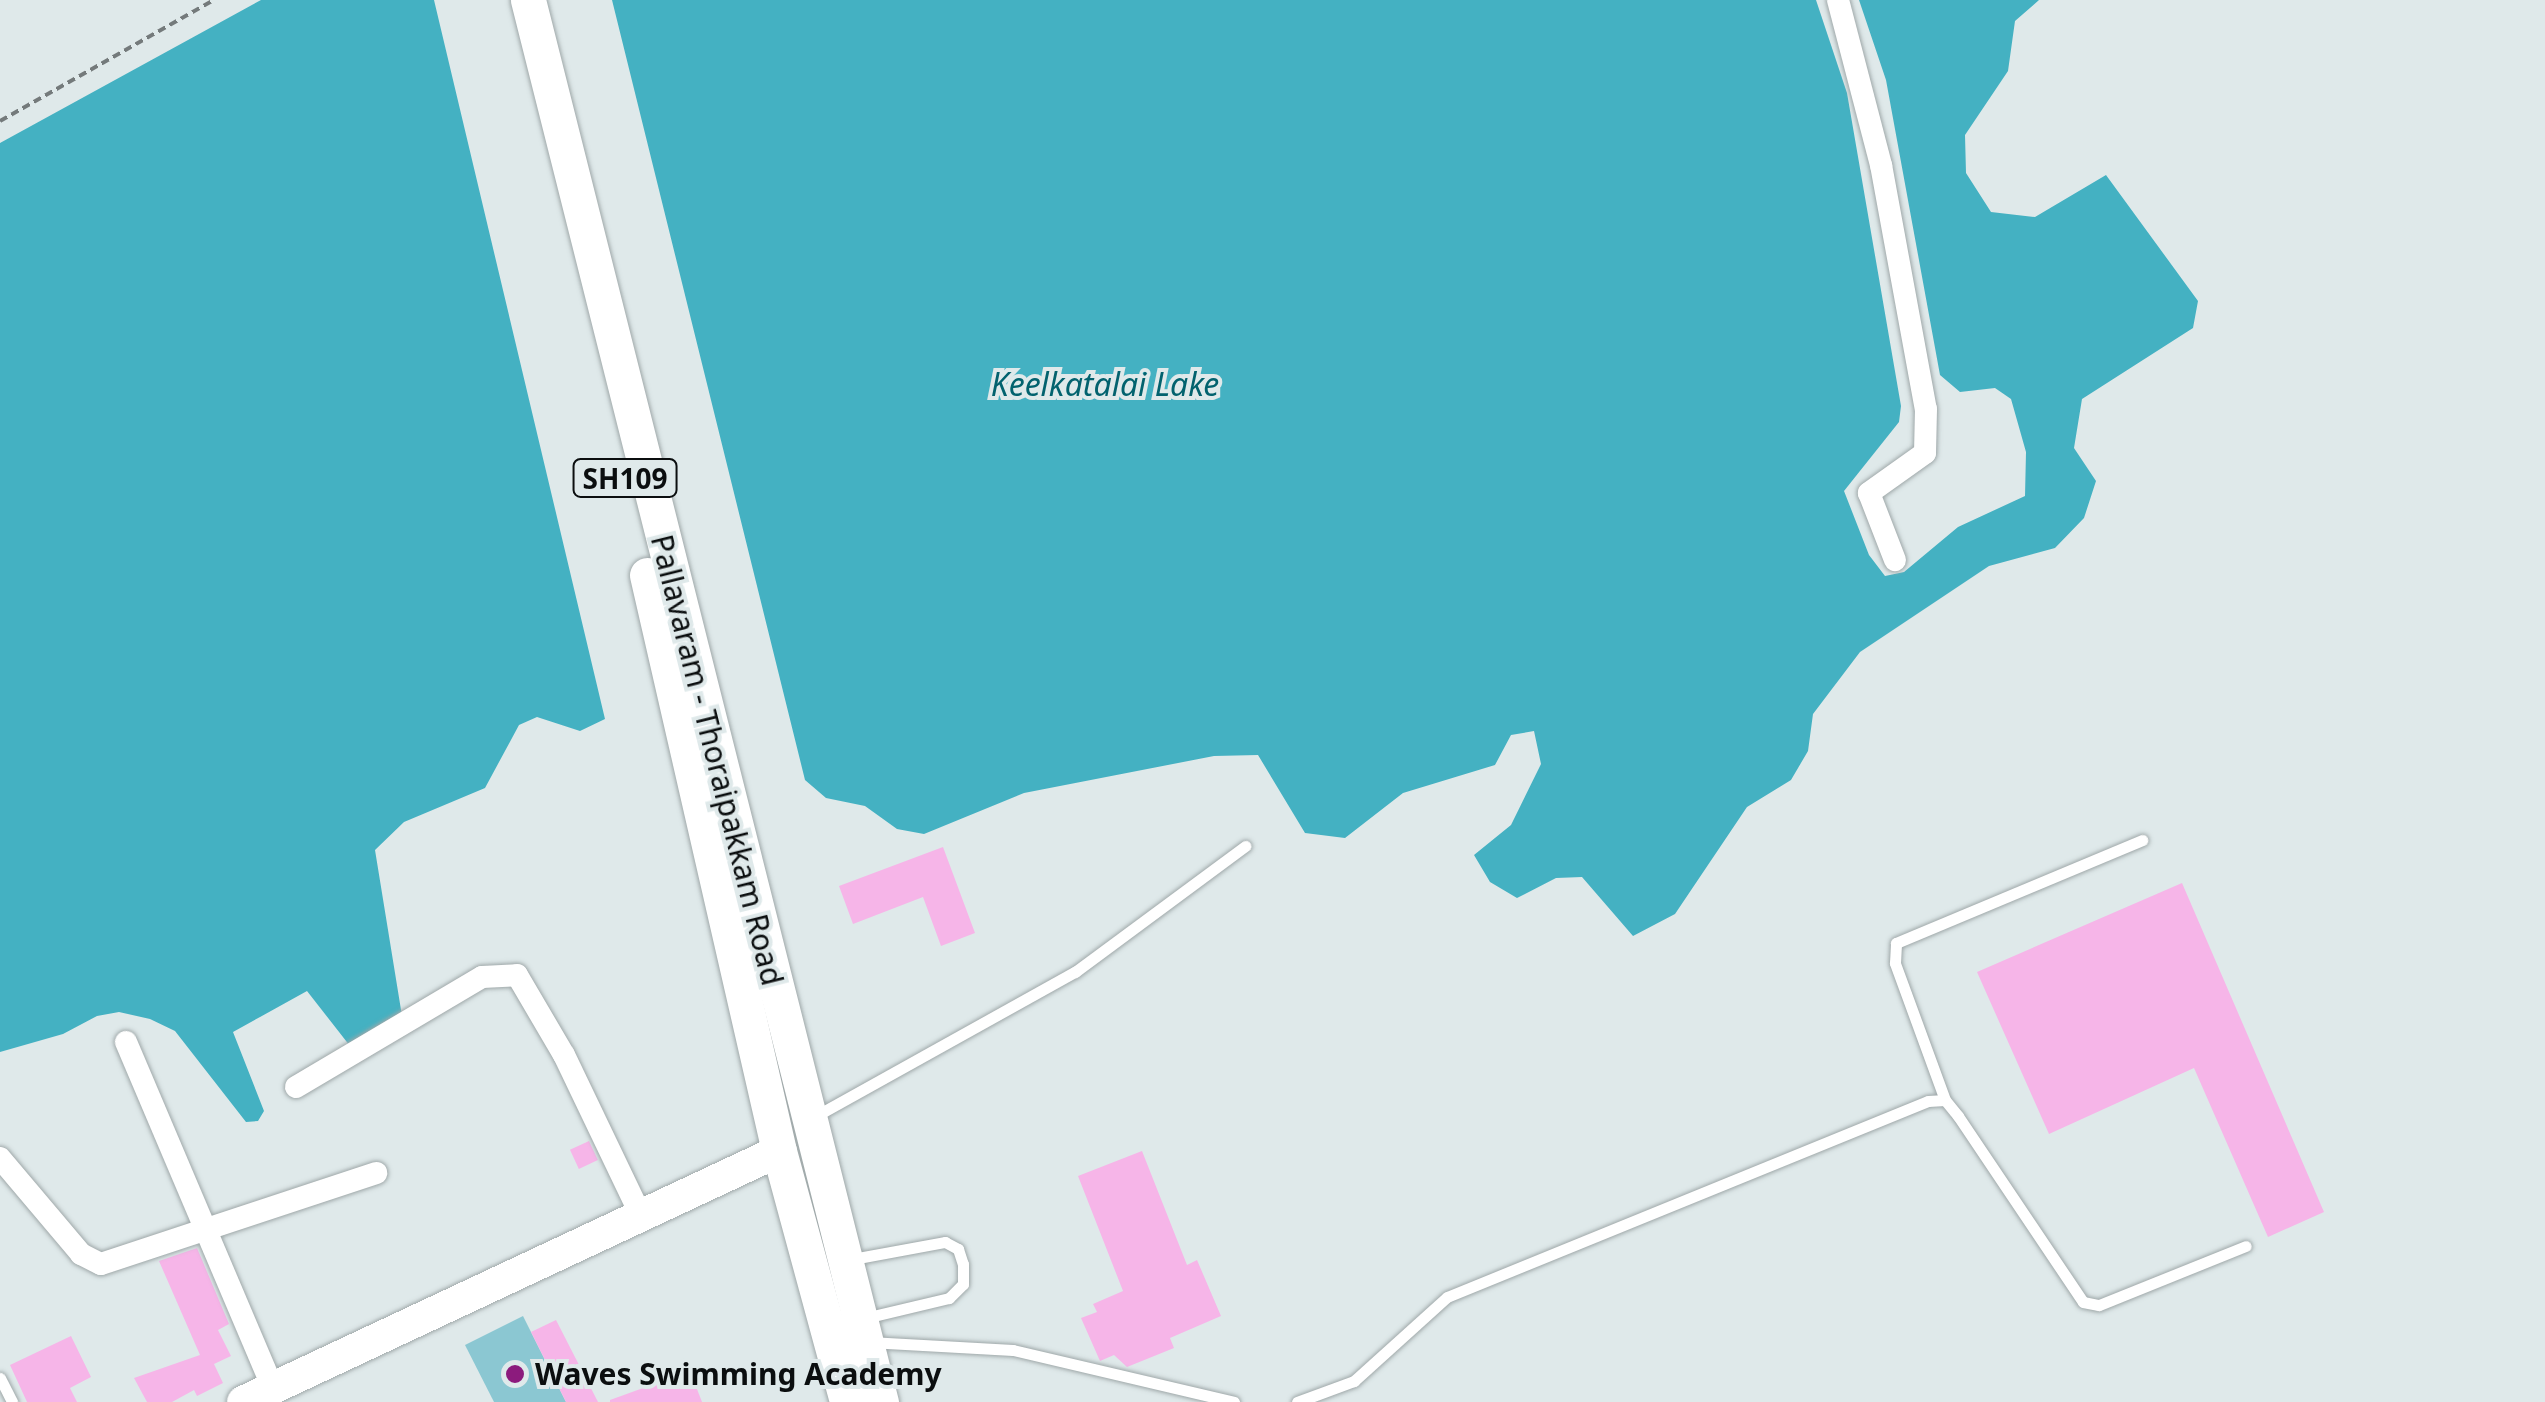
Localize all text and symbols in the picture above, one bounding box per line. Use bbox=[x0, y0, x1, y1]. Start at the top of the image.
water label: Keelkatalai Lake bbox=[991, 365, 1219, 403]
road number: SH109 bbox=[572, 455, 678, 501]
street label: Pallavaram - Thoraipakkam Road bbox=[644, 531, 790, 989]
place label: Waves Swimming Academy bbox=[535, 1356, 942, 1392]
marker: Waves Swimming Academy bbox=[504, 1363, 526, 1385]

